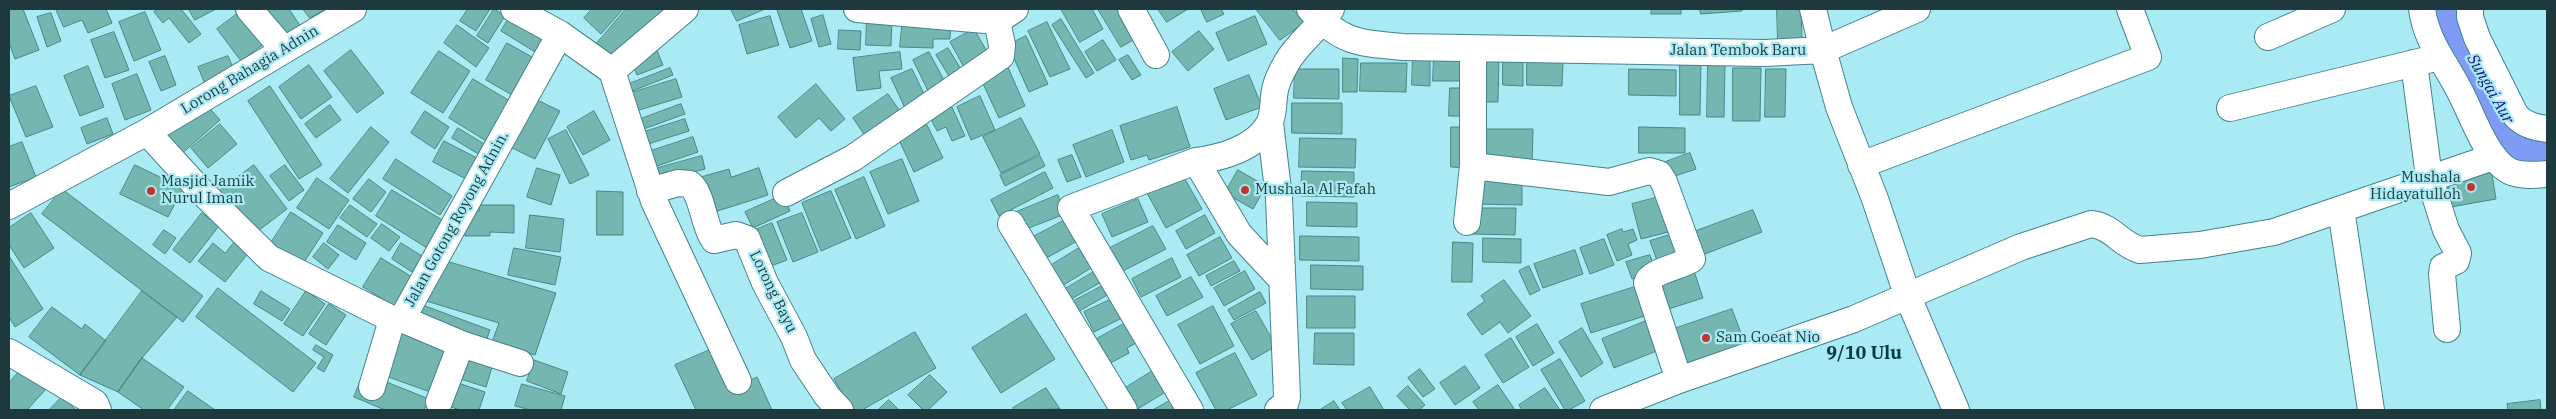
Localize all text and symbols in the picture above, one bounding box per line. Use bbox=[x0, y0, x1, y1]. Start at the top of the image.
street label: Lorong Bahagia Adnin bbox=[178, 22, 322, 118]
street label: Jalan Tembok Baru bbox=[1670, 42, 1806, 60]
water label: Sungai Aur bbox=[2462, 51, 2518, 127]
street label: Jalan Gotong Royong Adnin. bbox=[401, 128, 513, 310]
place label: Mushala Hidayatulloh bbox=[2370, 169, 2461, 204]
place label: Masjid Jamik Nurul Iman bbox=[161, 173, 254, 208]
place label: Mushala Al Fafah bbox=[1255, 181, 1376, 199]
marker: Mushala Hidayatulloh bbox=[2465, 181, 2477, 193]
marker: Mushala Al Fafah bbox=[1239, 184, 1251, 196]
marker: Masjid Jamik Nurul Iman bbox=[145, 185, 157, 197]
street label: Lorong Bayu bbox=[745, 248, 801, 336]
place label: Sam Goeat Nio bbox=[1716, 329, 1820, 347]
marker: Sam Goeat Nio bbox=[1700, 332, 1712, 344]
district label: 9/10 Ulu bbox=[1826, 343, 1902, 365]

